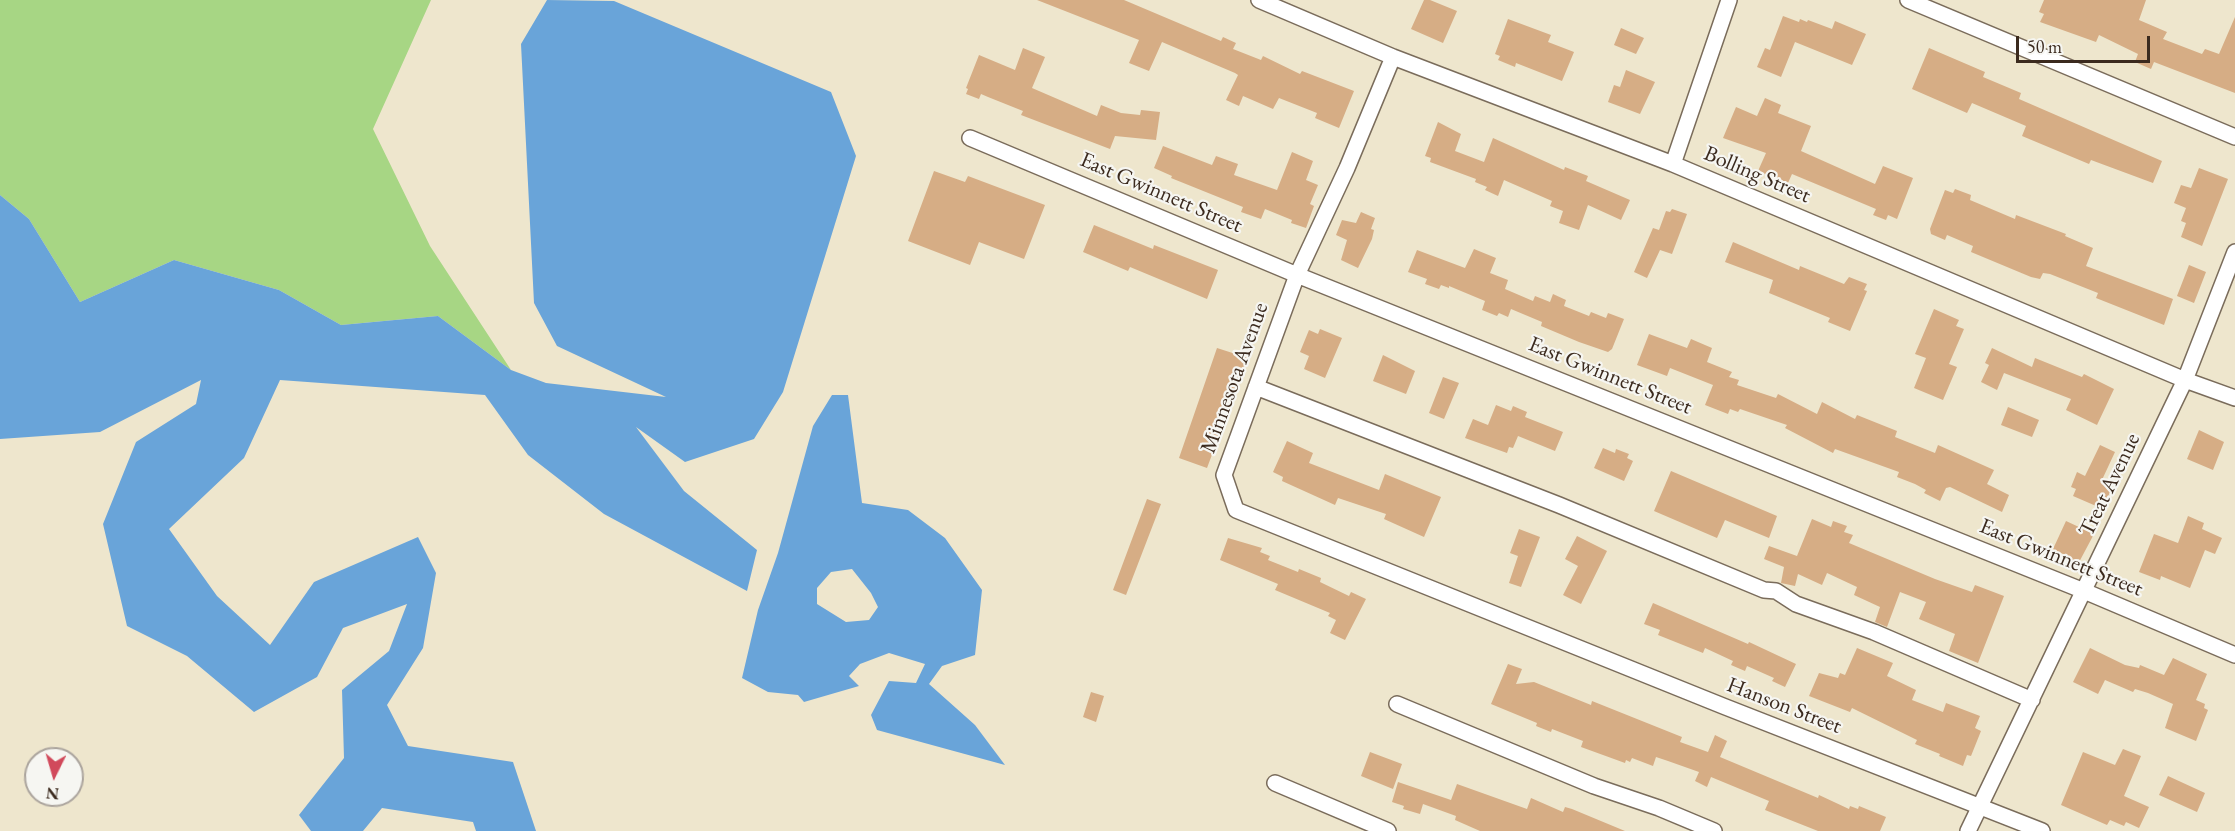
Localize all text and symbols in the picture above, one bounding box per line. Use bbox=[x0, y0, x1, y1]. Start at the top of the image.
scale bar bbox=[2019, 24, 2152, 62]
text: 50 m bbox=[2027, 35, 2062, 58]
street label: Bolling Street bbox=[1700, 141, 1814, 209]
street label: East Gwinnett Street bbox=[1076, 147, 1246, 239]
street label: Minnesota Avenue bbox=[1196, 299, 1274, 457]
street label: East Gwinnett Street bbox=[1524, 331, 1696, 421]
street label: Treat Avenue bbox=[2074, 429, 2146, 541]
street label: East Gwinnett Street bbox=[1975, 513, 2147, 603]
street label: Hanson Street bbox=[1723, 672, 1845, 740]
north arrow bbox=[24, 747, 84, 807]
text: N bbox=[45, 782, 60, 804]

